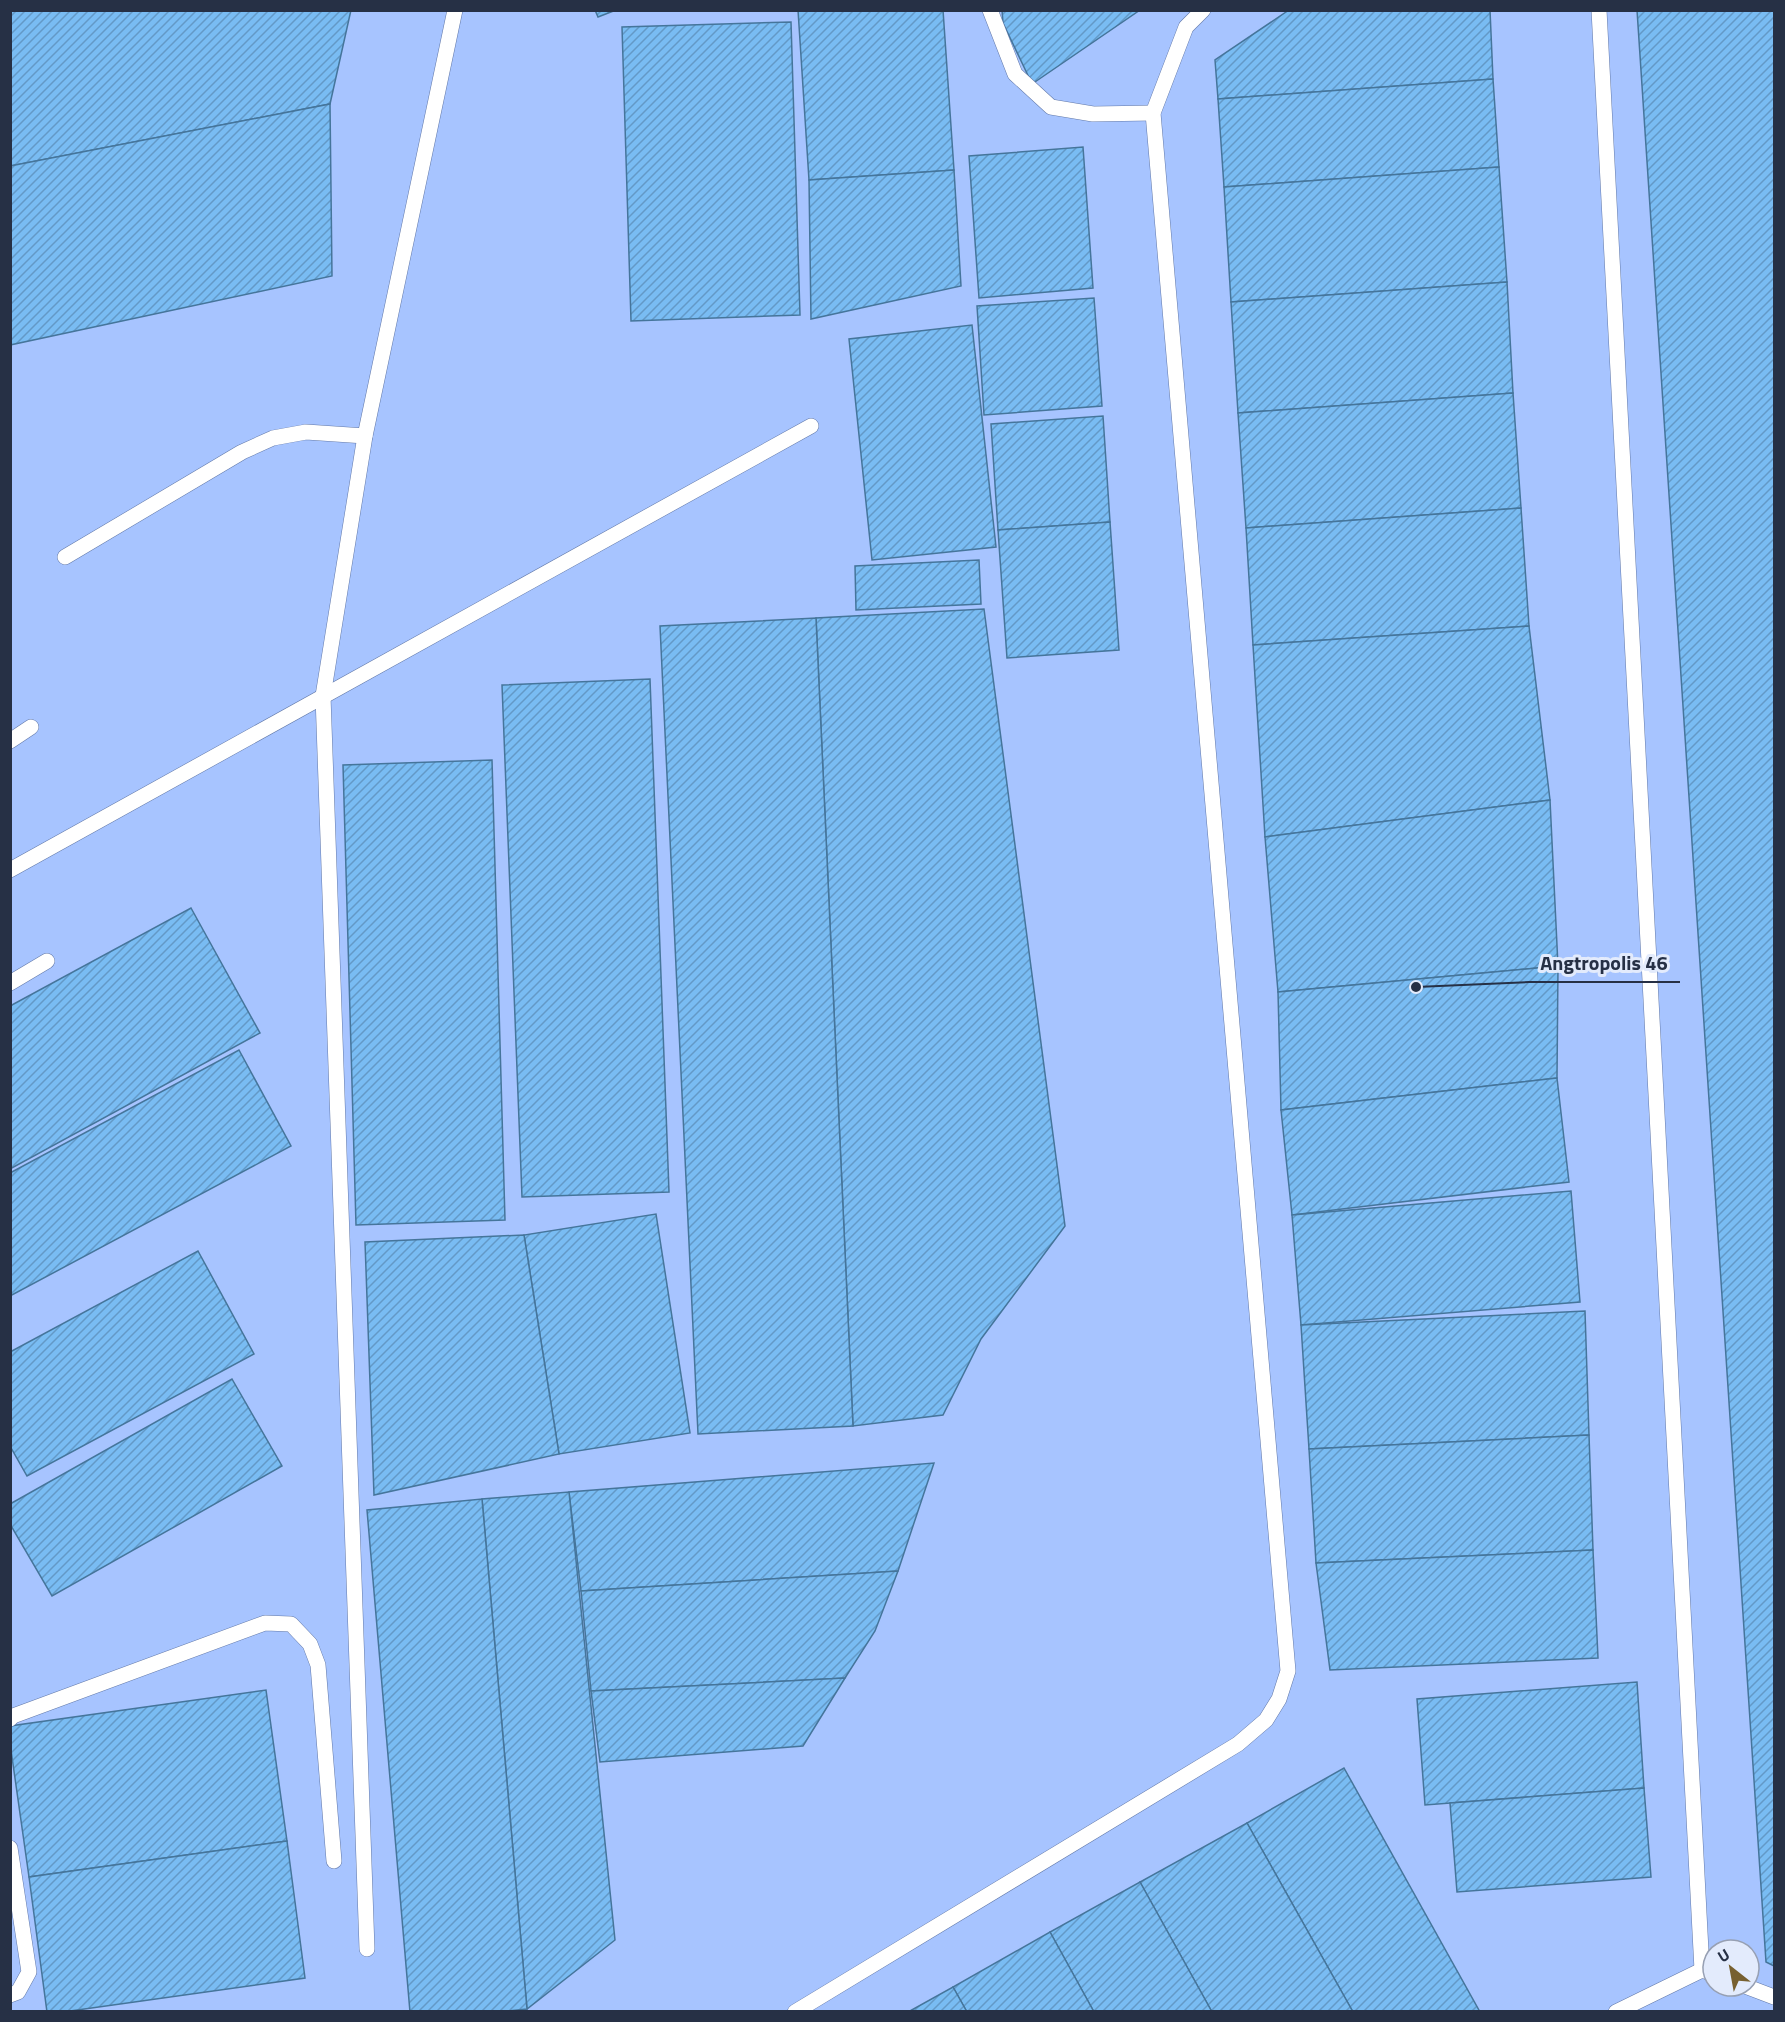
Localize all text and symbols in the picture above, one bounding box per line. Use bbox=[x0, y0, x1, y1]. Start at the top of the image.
callout: Angtropolis 46 bbox=[1529, 944, 1680, 982]
text: Angtropolis 46 bbox=[1540, 947, 1668, 978]
north arrow bbox=[1701, 1938, 1761, 1998]
text: U bbox=[1713, 1942, 1734, 1968]

